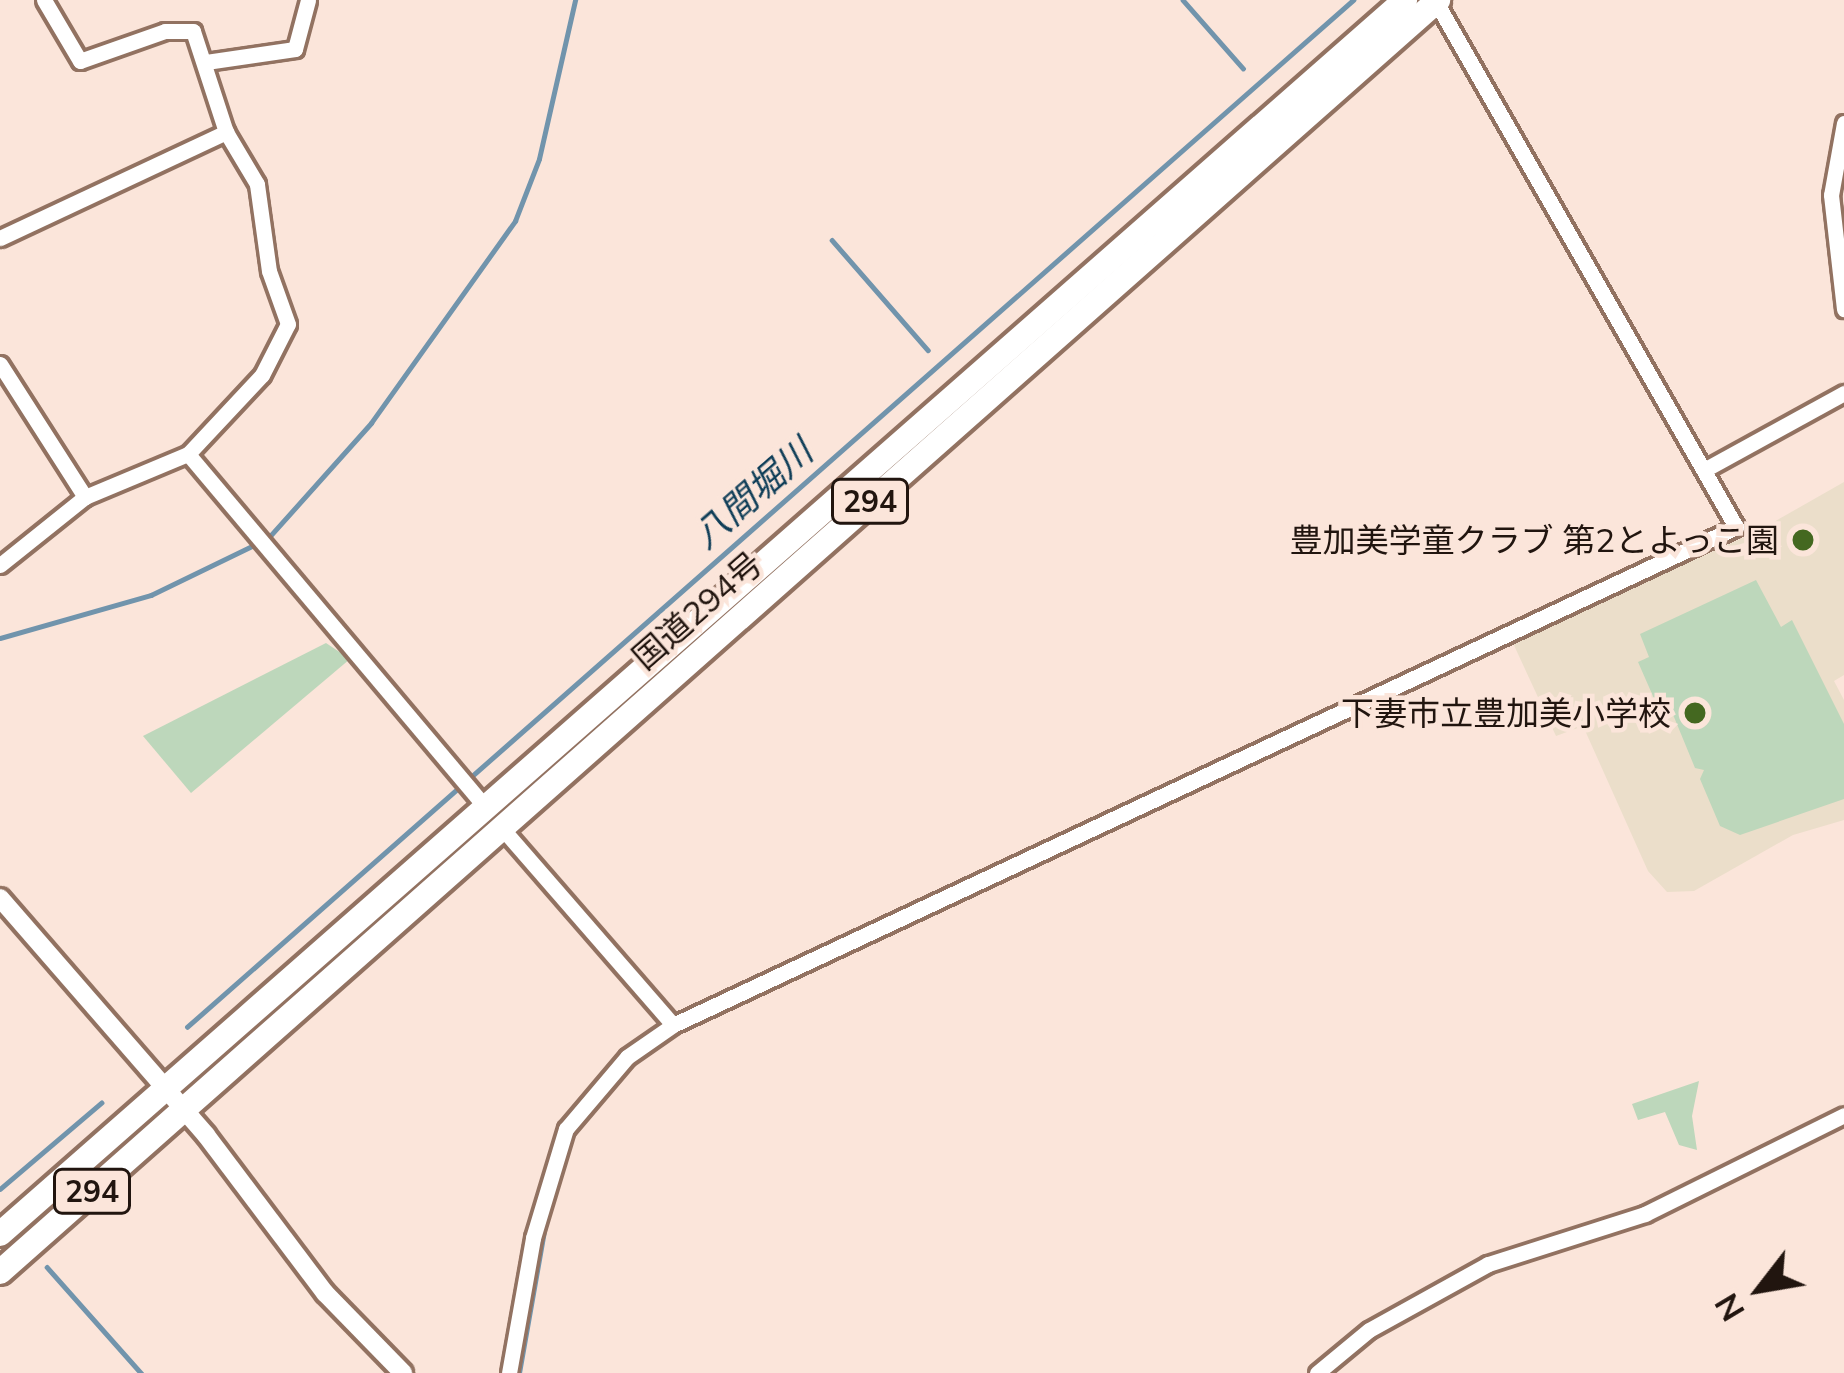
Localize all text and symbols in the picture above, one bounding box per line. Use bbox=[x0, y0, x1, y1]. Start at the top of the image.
water label: 八間堀川 bbox=[683, 429, 821, 557]
road number: 294 bbox=[831, 477, 909, 525]
place label: 豊加美学童クラブ 第2とよっこ園 bbox=[1289, 520, 1779, 560]
marker: 豊加美学童クラブ 第2とよっこ園 bbox=[1790, 527, 1816, 553]
street label: 国道294号 bbox=[624, 543, 770, 677]
place label: 下妻市立豊加美小学校 bbox=[1341, 693, 1671, 733]
marker: 下妻市立豊加美小学校 bbox=[1682, 700, 1708, 726]
road number: 294 bbox=[53, 1167, 131, 1215]
north arrow bbox=[1700, 1229, 1820, 1349]
text: N bbox=[1705, 1287, 1753, 1329]

